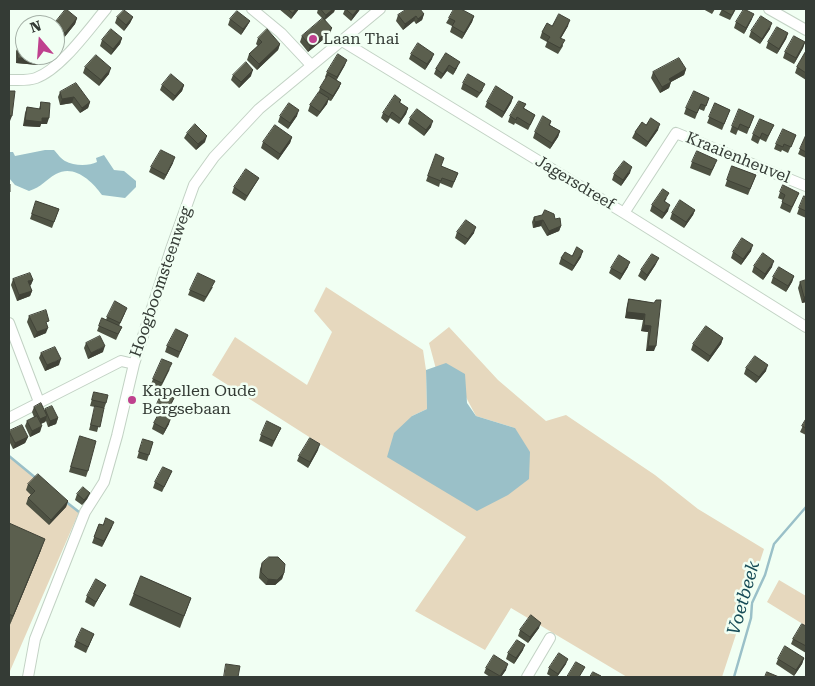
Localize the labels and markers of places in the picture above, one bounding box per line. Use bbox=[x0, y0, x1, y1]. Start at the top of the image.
place label: Laan Thai bbox=[323, 29, 399, 49]
marker: Laan Thai bbox=[307, 33, 319, 45]
place label: Kapellen Oude Bergsebaan bbox=[142, 381, 256, 419]
marker: Kapellen Oude Bergsebaan bbox=[126, 394, 138, 406]

